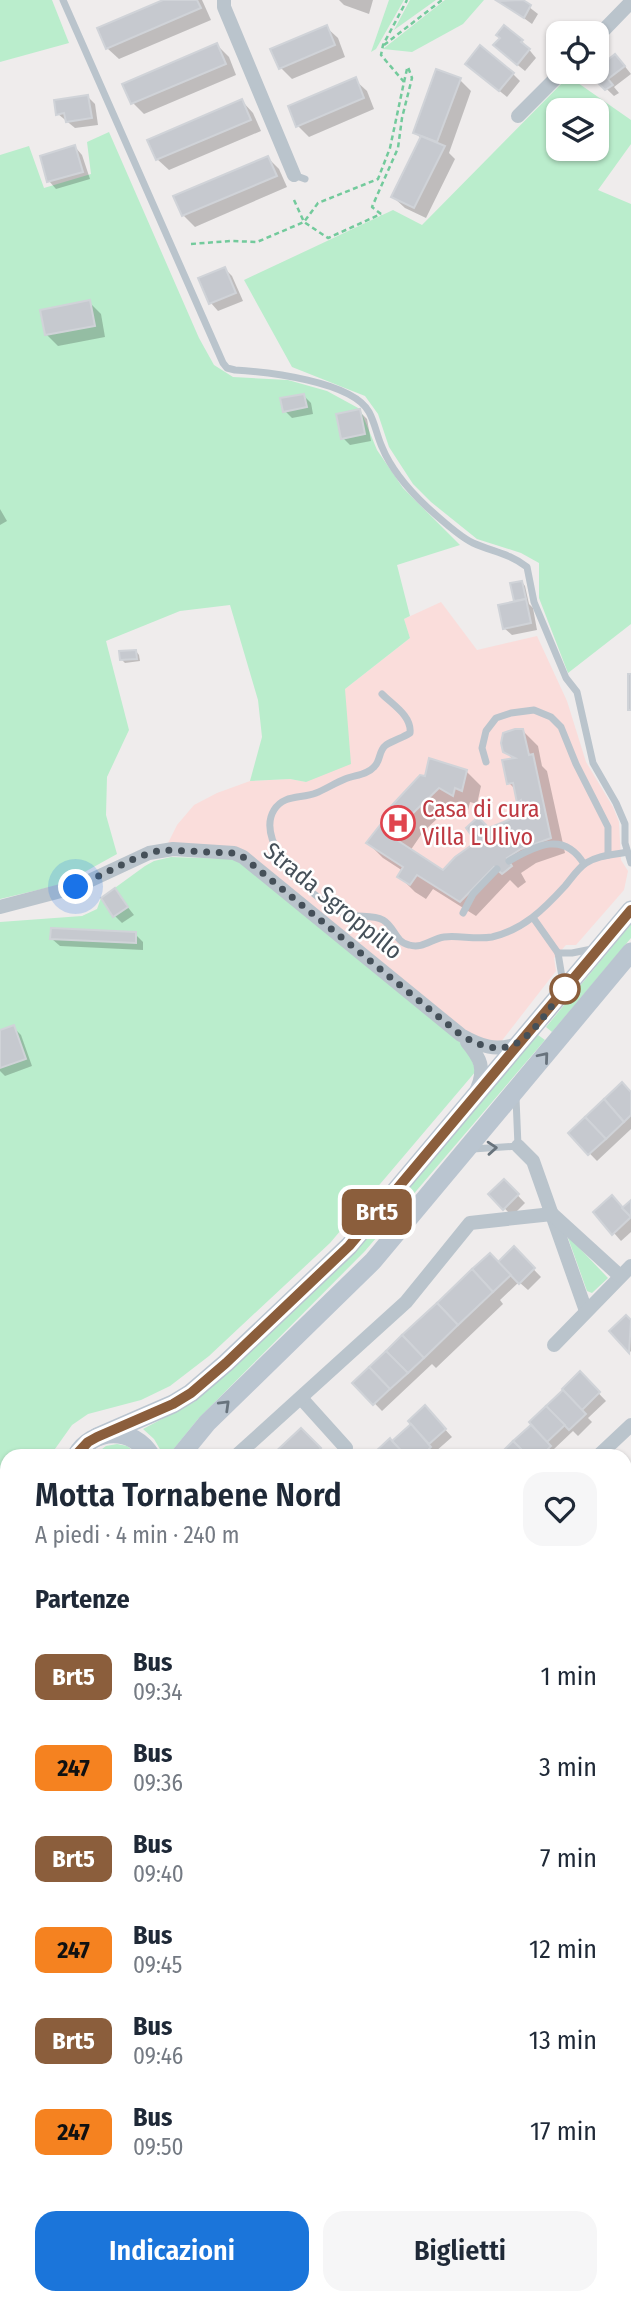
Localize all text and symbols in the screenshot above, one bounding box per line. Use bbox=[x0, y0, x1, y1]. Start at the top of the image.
map controls bbox=[546, 21, 609, 161]
button: locate bbox=[546, 21, 609, 84]
button: layers bbox=[546, 98, 609, 161]
place label: Casa di cura Villa L'Ulivo bbox=[422, 795, 540, 851]
hospital icon: Casa di cura Villa L'Ulivo bbox=[379, 804, 417, 842]
street label: Strada Sgroppillo bbox=[258, 837, 408, 965]
your location bbox=[58, 869, 93, 904]
unlabelled marker bbox=[550, 974, 580, 1004]
one-way arrow bbox=[536, 1052, 548, 1065]
one-way arrow bbox=[487, 1141, 498, 1156]
line badge: Brt5 bbox=[328, 1189, 426, 1235]
text: Brt5 bbox=[356, 1198, 398, 1226]
one-way arrow bbox=[217, 1401, 230, 1414]
button: heart bbox=[523, 1472, 597, 1546]
text: Motta Tornabene Nord bbox=[35, 1475, 342, 1515]
text: A piedi · 4 min · 240 m bbox=[35, 1521, 239, 1549]
text: Partenze bbox=[35, 1584, 130, 1615]
text: Bus bbox=[133, 1647, 172, 1678]
text: 1 min bbox=[541, 1661, 597, 1692]
text: Brt5 bbox=[52, 1663, 95, 1691]
text: 09:34 bbox=[133, 1678, 182, 1706]
text: Bus bbox=[133, 1738, 172, 1769]
text: 3 min bbox=[539, 1752, 597, 1783]
text: 247 bbox=[57, 1754, 90, 1782]
text: 09:36 bbox=[133, 1769, 183, 1797]
text: Bus bbox=[133, 1829, 172, 1860]
text: 7 min bbox=[540, 1843, 597, 1874]
text: Brt5 bbox=[52, 1845, 95, 1873]
text: 09:40 bbox=[133, 1860, 184, 1888]
text: Bus bbox=[133, 1920, 172, 1951]
text: 12 min bbox=[529, 1934, 597, 1965]
text: 247 bbox=[57, 1936, 90, 1964]
text: 09:45 bbox=[133, 1951, 182, 1979]
text: Bus bbox=[133, 2011, 172, 2042]
text: 13 min bbox=[529, 2025, 597, 2056]
text: Brt5 bbox=[52, 2027, 95, 2055]
text: 09:46 bbox=[133, 2042, 183, 2070]
text: Bus bbox=[133, 2102, 172, 2133]
text: 17 min bbox=[530, 2116, 597, 2147]
text: 247 bbox=[57, 2118, 90, 2146]
text: 09:50 bbox=[133, 2133, 184, 2161]
button: Indicazioni bbox=[35, 2211, 309, 2291]
button: Biglietti bbox=[323, 2211, 597, 2291]

